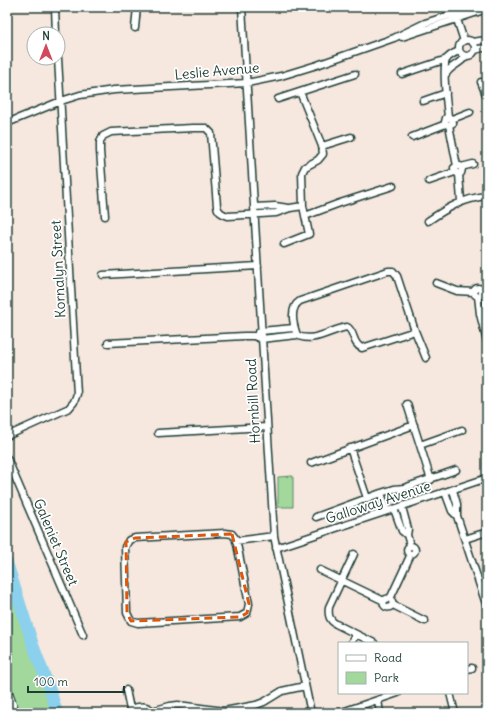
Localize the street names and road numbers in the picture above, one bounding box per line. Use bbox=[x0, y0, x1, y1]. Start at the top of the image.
street label: Leslie Avenue bbox=[174, 58, 260, 84]
street label: Kornalyn Street bbox=[46, 219, 70, 318]
street label: Hornbill Road bbox=[242, 358, 264, 444]
street label: Galloway Avenue bbox=[323, 477, 433, 527]
street label: Galeniet Street bbox=[30, 496, 83, 589]

